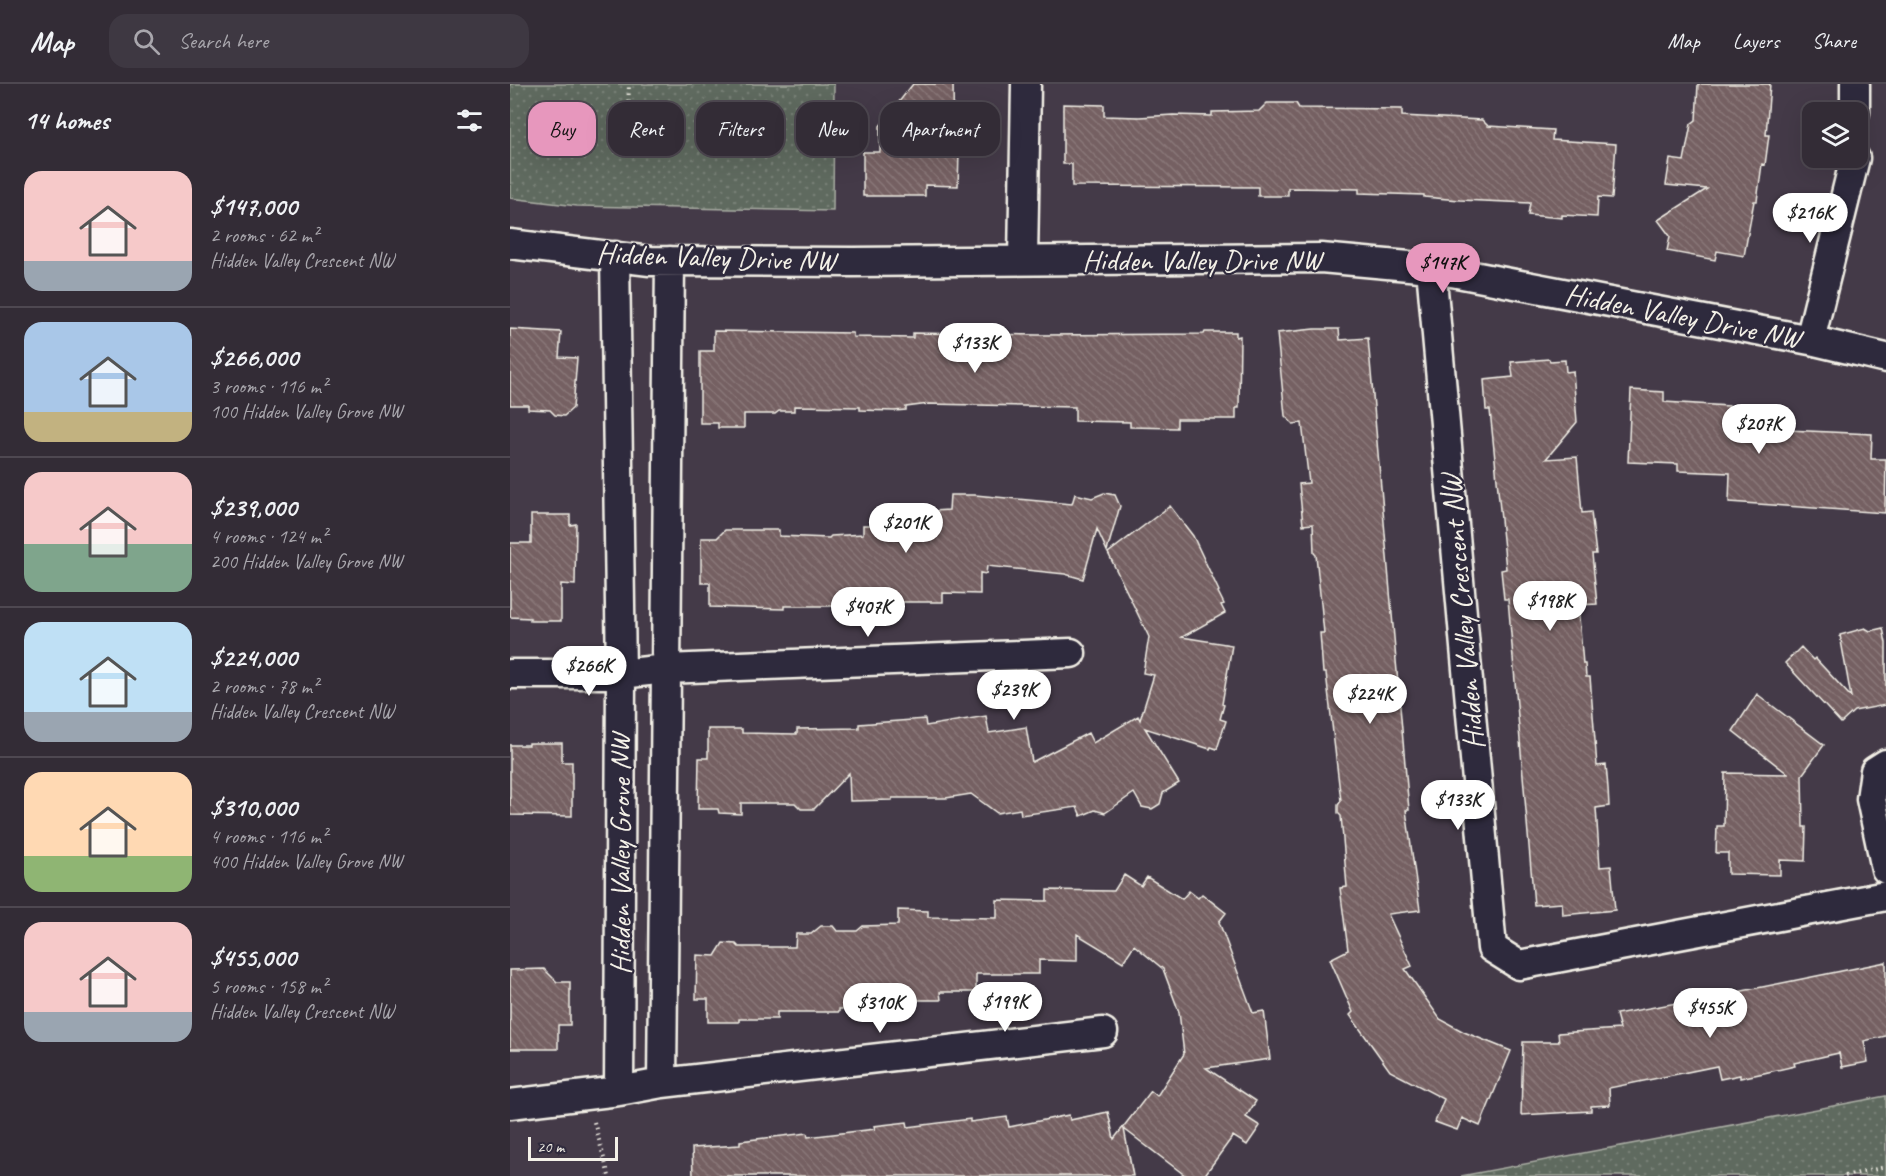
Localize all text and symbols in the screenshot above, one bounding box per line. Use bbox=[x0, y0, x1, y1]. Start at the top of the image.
search box bbox=[109, 14, 529, 68]
text: Map bbox=[30, 24, 73, 59]
icon: search bbox=[130, 25, 163, 58]
text: Search here bbox=[178, 27, 268, 55]
text: Map bbox=[1667, 28, 1700, 54]
text: Layers bbox=[1733, 28, 1779, 54]
text: Share bbox=[1812, 28, 1856, 54]
chip: Buy bbox=[528, 102, 596, 156]
chip: Rent bbox=[608, 102, 684, 156]
chip: Filters bbox=[696, 102, 784, 156]
chip: New bbox=[796, 102, 868, 156]
chip: Apartment bbox=[880, 102, 1000, 156]
map controls bbox=[1802, 102, 1868, 168]
button: layers bbox=[1802, 102, 1868, 168]
text: 14 homes bbox=[24, 104, 109, 137]
icon: filters bbox=[453, 104, 486, 137]
text: $147,000 bbox=[210, 190, 297, 223]
pin: $216K bbox=[1768, 193, 1852, 244]
icon: home bbox=[72, 195, 144, 267]
text: $216K bbox=[1787, 200, 1833, 225]
text: 2 rooms · 62 m² bbox=[210, 223, 318, 248]
street label: Hidden Valley Drive NW bbox=[596, 234, 840, 280]
street label: Hidden Valley Drive NW bbox=[1082, 241, 1325, 279]
pin: $147K bbox=[1401, 243, 1485, 294]
text: Hidden Valley Crescent NW bbox=[210, 248, 394, 273]
text: $147K bbox=[1420, 250, 1466, 275]
street label: Hidden Valley Drive NW bbox=[1562, 275, 1807, 358]
pin: $133K bbox=[933, 323, 1017, 374]
text: $133K bbox=[952, 330, 998, 355]
text: $266,000 bbox=[210, 341, 298, 374]
icon: home bbox=[72, 346, 144, 418]
text: 3 rooms · 116 m² bbox=[210, 374, 327, 399]
text: 100 Hidden Valley Grove NW bbox=[210, 399, 403, 424]
pin: $207K bbox=[1717, 404, 1801, 455]
text: $207K bbox=[1736, 411, 1782, 436]
street label: Hidden Valley Crescent NW bbox=[1431, 469, 1493, 751]
text: $239,000 bbox=[210, 491, 297, 524]
icon: home bbox=[72, 496, 144, 568]
pin: $201K bbox=[864, 503, 948, 554]
text: $201K bbox=[883, 510, 929, 535]
text: 4 rooms · 124 m² bbox=[210, 524, 327, 549]
text: 200 Hidden Valley Grove NW bbox=[210, 549, 403, 574]
pin: $198K bbox=[1508, 581, 1592, 632]
pin: $407K bbox=[826, 587, 910, 638]
text: $198K bbox=[1527, 588, 1573, 613]
text: $407K bbox=[845, 594, 891, 619]
text: $224,000 bbox=[210, 641, 297, 674]
icon: home bbox=[72, 646, 144, 718]
pin: $266K bbox=[547, 646, 631, 697]
text: $266K bbox=[566, 653, 613, 678]
pin: $239K bbox=[972, 670, 1056, 721]
text: 2 rooms · 78 m² bbox=[210, 674, 318, 699]
pin: $224K bbox=[1328, 674, 1412, 725]
text: $239K bbox=[991, 677, 1037, 702]
text: $224K bbox=[1347, 681, 1393, 706]
text: Hidden Valley Crescent NW bbox=[210, 699, 394, 724]
street label: Hidden Valley Grove NW bbox=[601, 730, 639, 975]
pin: $133K bbox=[1416, 780, 1500, 831]
text: $133K bbox=[1435, 787, 1481, 812]
text: $310,000 bbox=[210, 791, 297, 824]
icon: home bbox=[72, 796, 144, 868]
text: 4 rooms · 116 m² bbox=[210, 824, 327, 849]
text: 400 Hidden Valley Grove NW bbox=[210, 849, 403, 874]
text: $455,000 bbox=[210, 941, 296, 974]
icon: home bbox=[72, 946, 144, 1018]
text: 5 rooms · 158 m² bbox=[210, 974, 327, 999]
pin: $199K bbox=[963, 982, 1047, 1033]
pin: $310K bbox=[838, 983, 922, 1034]
pin: $455K bbox=[1668, 988, 1752, 1039]
text: $199K bbox=[982, 989, 1028, 1014]
text: $310K bbox=[857, 990, 903, 1015]
text: $455K bbox=[1687, 995, 1733, 1020]
text: Hidden Valley Crescent NW bbox=[210, 999, 394, 1024]
scale bar bbox=[528, 1134, 618, 1162]
text: 20 m bbox=[537, 1137, 564, 1157]

